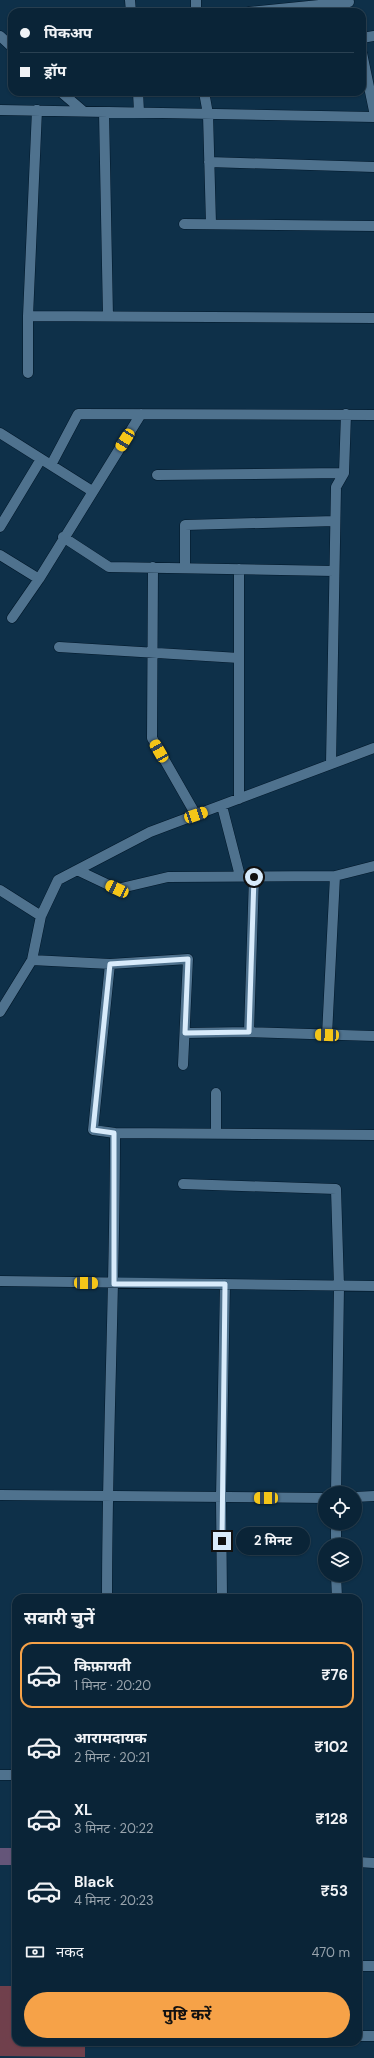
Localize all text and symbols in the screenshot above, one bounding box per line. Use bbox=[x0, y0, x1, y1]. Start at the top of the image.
text: पिकअप bbox=[44, 23, 92, 43]
text: ड्रॉप bbox=[44, 61, 66, 81]
car bbox=[114, 427, 136, 453]
car bbox=[148, 738, 170, 764]
car bbox=[183, 805, 209, 825]
route start bbox=[245, 868, 263, 886]
car bbox=[104, 878, 130, 900]
car bbox=[315, 1029, 339, 1041]
car bbox=[74, 1277, 98, 1289]
map controls bbox=[318, 1486, 362, 1582]
button: locate bbox=[318, 1486, 362, 1530]
car bbox=[254, 1492, 278, 1504]
callout: 2 मिनट bbox=[236, 1527, 310, 1555]
route end bbox=[213, 1532, 231, 1550]
text: 2 मिनट bbox=[254, 1532, 292, 1549]
button: layers bbox=[318, 1538, 362, 1582]
text: सवारी चुनें bbox=[24, 1606, 94, 1630]
text: किफ़ायती bbox=[74, 1656, 131, 1676]
icon: car bbox=[26, 1657, 62, 1693]
text: ₹76 bbox=[321, 1665, 348, 1685]
text: 1 मिनट · 20:20 bbox=[74, 1677, 151, 1694]
text: आरामदायक bbox=[74, 1728, 147, 1748]
icon: car bbox=[26, 1729, 62, 1765]
text: ₹102 bbox=[314, 1737, 348, 1757]
text: 2 मिनट · 20:21 bbox=[74, 1749, 150, 1766]
text: XL bbox=[74, 1800, 92, 1820]
icon: car bbox=[26, 1801, 62, 1837]
text: ₹128 bbox=[315, 1809, 348, 1829]
text: 3 मिनट · 20:22 bbox=[74, 1820, 153, 1837]
text: Black bbox=[74, 1872, 114, 1892]
icon: car bbox=[26, 1873, 62, 1909]
text: ₹53 bbox=[320, 1881, 348, 1901]
text: 4 मिनट · 20:23 bbox=[74, 1892, 154, 1909]
icon: cash bbox=[24, 1941, 46, 1963]
text: नकद bbox=[56, 1942, 84, 1962]
text: 470 m bbox=[311, 1944, 350, 1961]
button: पुष्टि करें bbox=[24, 1992, 350, 2038]

